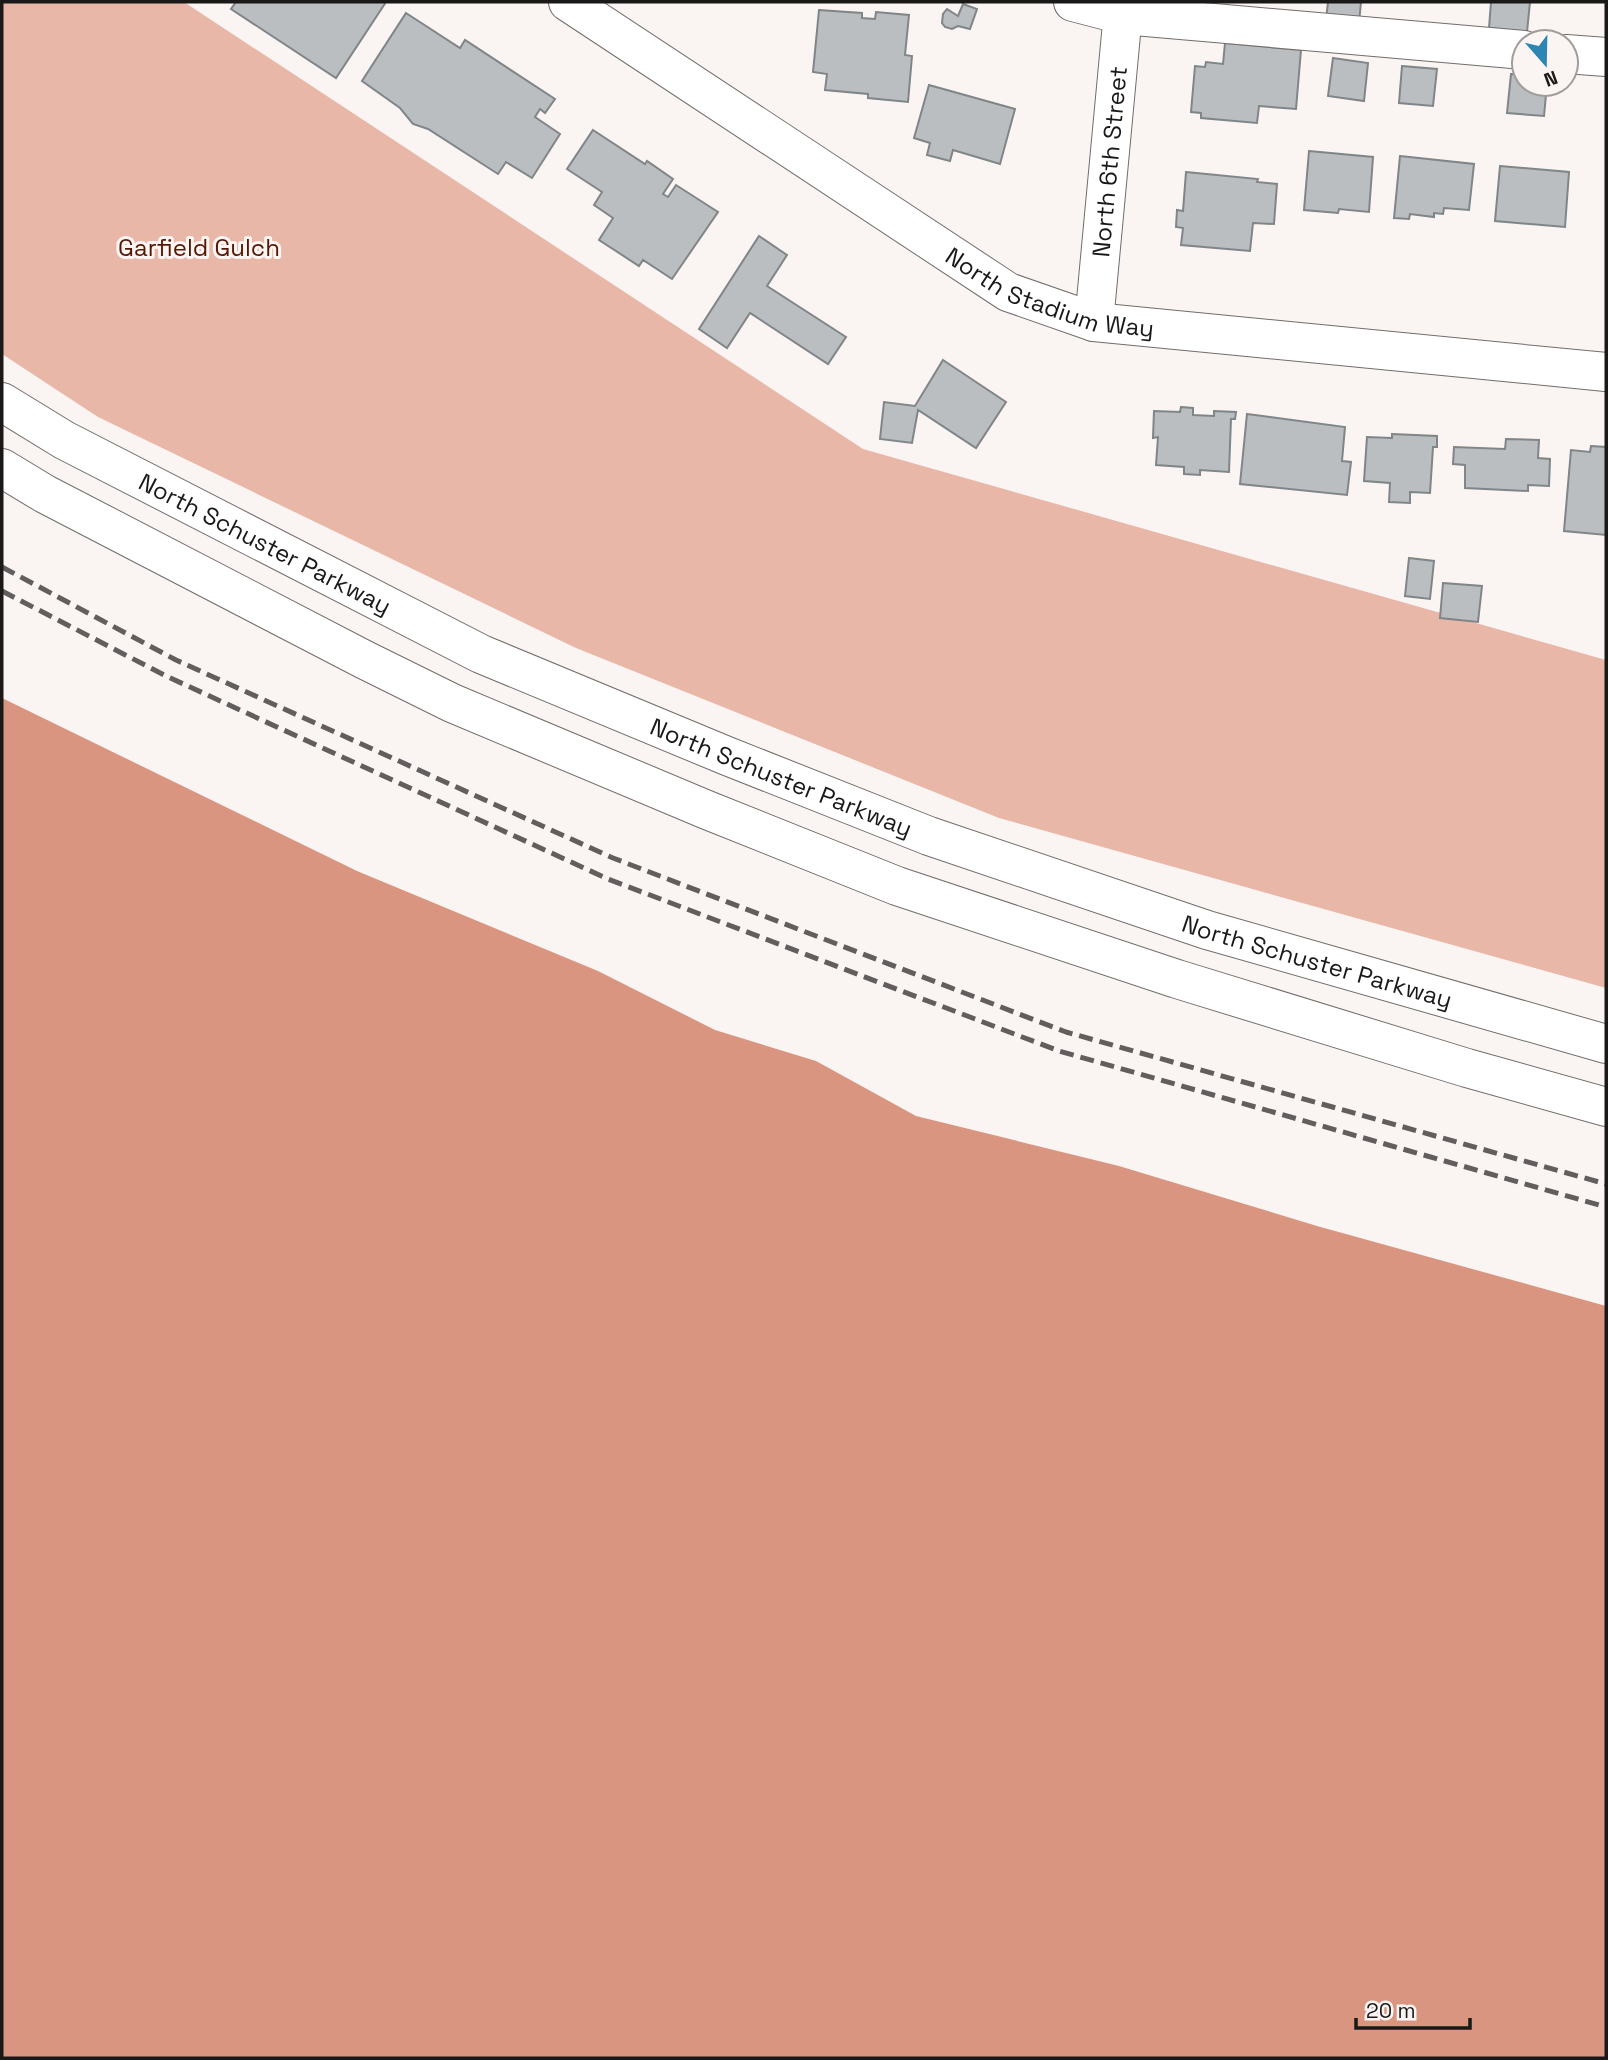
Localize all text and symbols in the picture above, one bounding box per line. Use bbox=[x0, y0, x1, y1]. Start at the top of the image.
north arrow bbox=[1510, 28, 1580, 98]
street label: North 6th Street bbox=[1085, 65, 1133, 259]
text: N bbox=[1540, 65, 1561, 92]
park label: Garfield Gulch bbox=[118, 232, 280, 263]
street label: North Stadium Way bbox=[940, 240, 1155, 343]
street label: North Schuster Parkway bbox=[134, 466, 397, 621]
street label: North Schuster Parkway bbox=[646, 710, 917, 843]
street label: North Schuster Parkway bbox=[1178, 907, 1456, 1015]
scale bar bbox=[1356, 1986, 1470, 2030]
text: 20 m bbox=[1366, 1997, 1416, 2024]

